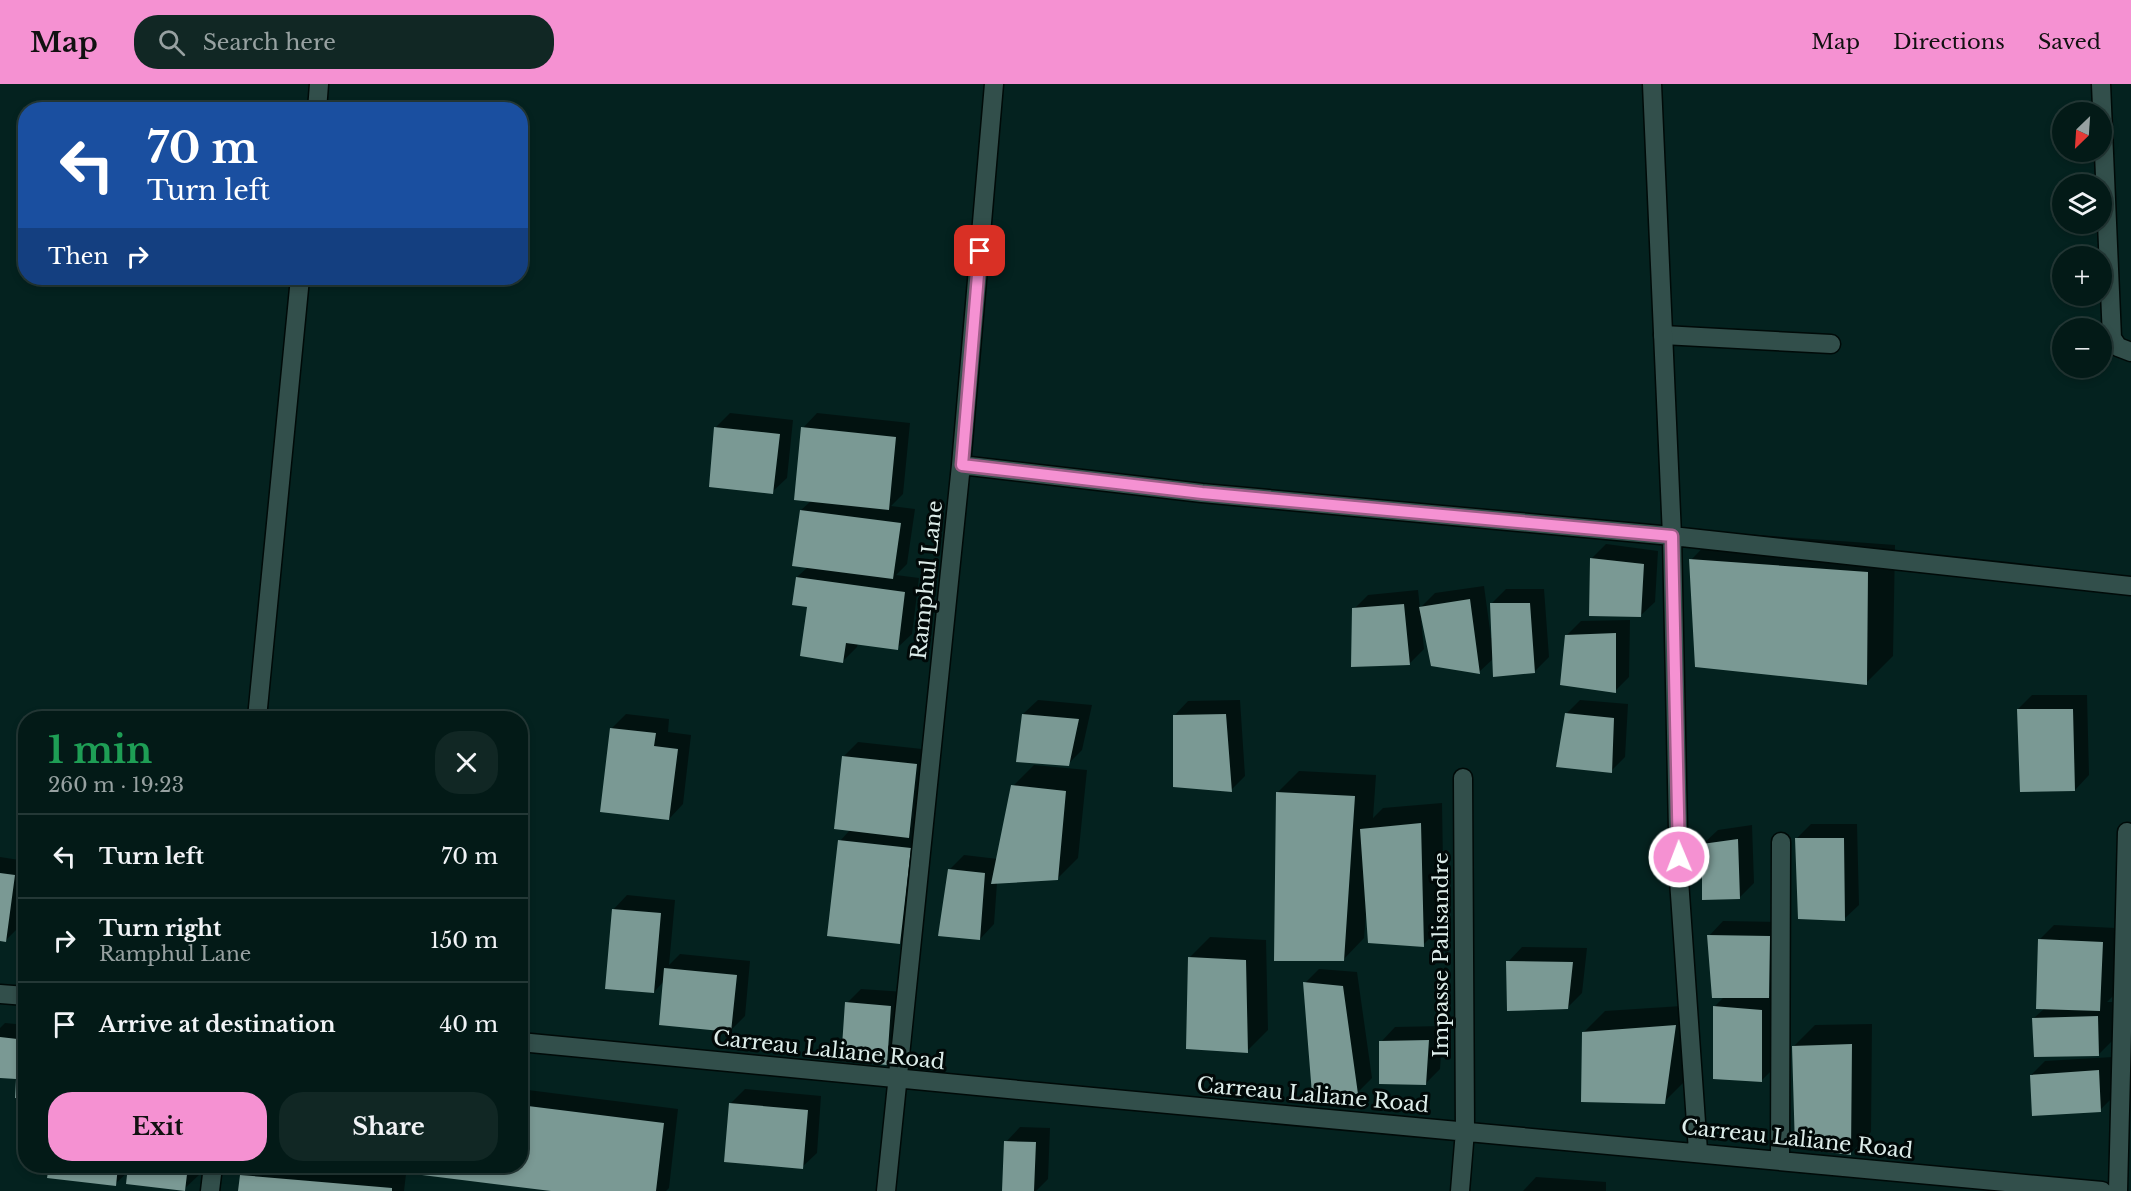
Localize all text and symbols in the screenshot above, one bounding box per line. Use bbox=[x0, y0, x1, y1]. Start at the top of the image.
search box bbox=[134, 15, 554, 69]
text: Map bbox=[30, 25, 98, 60]
icon: search bbox=[155, 26, 188, 59]
text: Search here bbox=[203, 29, 336, 56]
text: Map bbox=[1811, 29, 1860, 55]
text: Directions bbox=[1893, 29, 2005, 55]
text: Saved bbox=[2038, 29, 2101, 55]
north arrow bbox=[2052, 102, 2112, 162]
map controls bbox=[2052, 102, 2112, 378]
text: 70 m bbox=[147, 122, 258, 174]
icon: left bbox=[48, 126, 126, 204]
text: Turn left bbox=[147, 174, 270, 207]
button: layers bbox=[2052, 174, 2112, 234]
pin bbox=[954, 225, 1005, 276]
icon: arrive bbox=[963, 234, 996, 267]
icon: right bbox=[121, 240, 154, 273]
text: Then bbox=[48, 243, 109, 270]
button: + bbox=[2052, 246, 2112, 306]
button: − bbox=[2052, 318, 2112, 378]
street label: Ramphul Lane bbox=[906, 499, 948, 661]
text: 1 min bbox=[48, 728, 152, 773]
button: close bbox=[435, 731, 498, 794]
text: 260 m · 19:23 bbox=[48, 773, 184, 797]
position arrow bbox=[1647, 825, 1711, 889]
icon: left bbox=[48, 840, 81, 873]
text: Turn left bbox=[99, 843, 204, 870]
text: 70 m bbox=[441, 843, 498, 870]
street label: Impasse Palisandre bbox=[1428, 852, 1454, 1058]
text: Turn right bbox=[99, 915, 221, 942]
icon: right bbox=[48, 924, 81, 957]
text: 150 m bbox=[430, 927, 498, 954]
text: Ramphul Lane bbox=[99, 942, 251, 966]
icon: arrive bbox=[48, 1008, 81, 1041]
text: Arrive at destination bbox=[99, 1011, 336, 1038]
text: 40 m bbox=[440, 1011, 498, 1038]
street label: Carreau Laliane Road bbox=[712, 1025, 946, 1075]
street label: Carreau Laliane Road bbox=[1196, 1072, 1430, 1118]
button: Exit bbox=[48, 1092, 267, 1161]
button: Share bbox=[279, 1092, 498, 1161]
street label: Carreau Laliane Road bbox=[1680, 1114, 1914, 1164]

